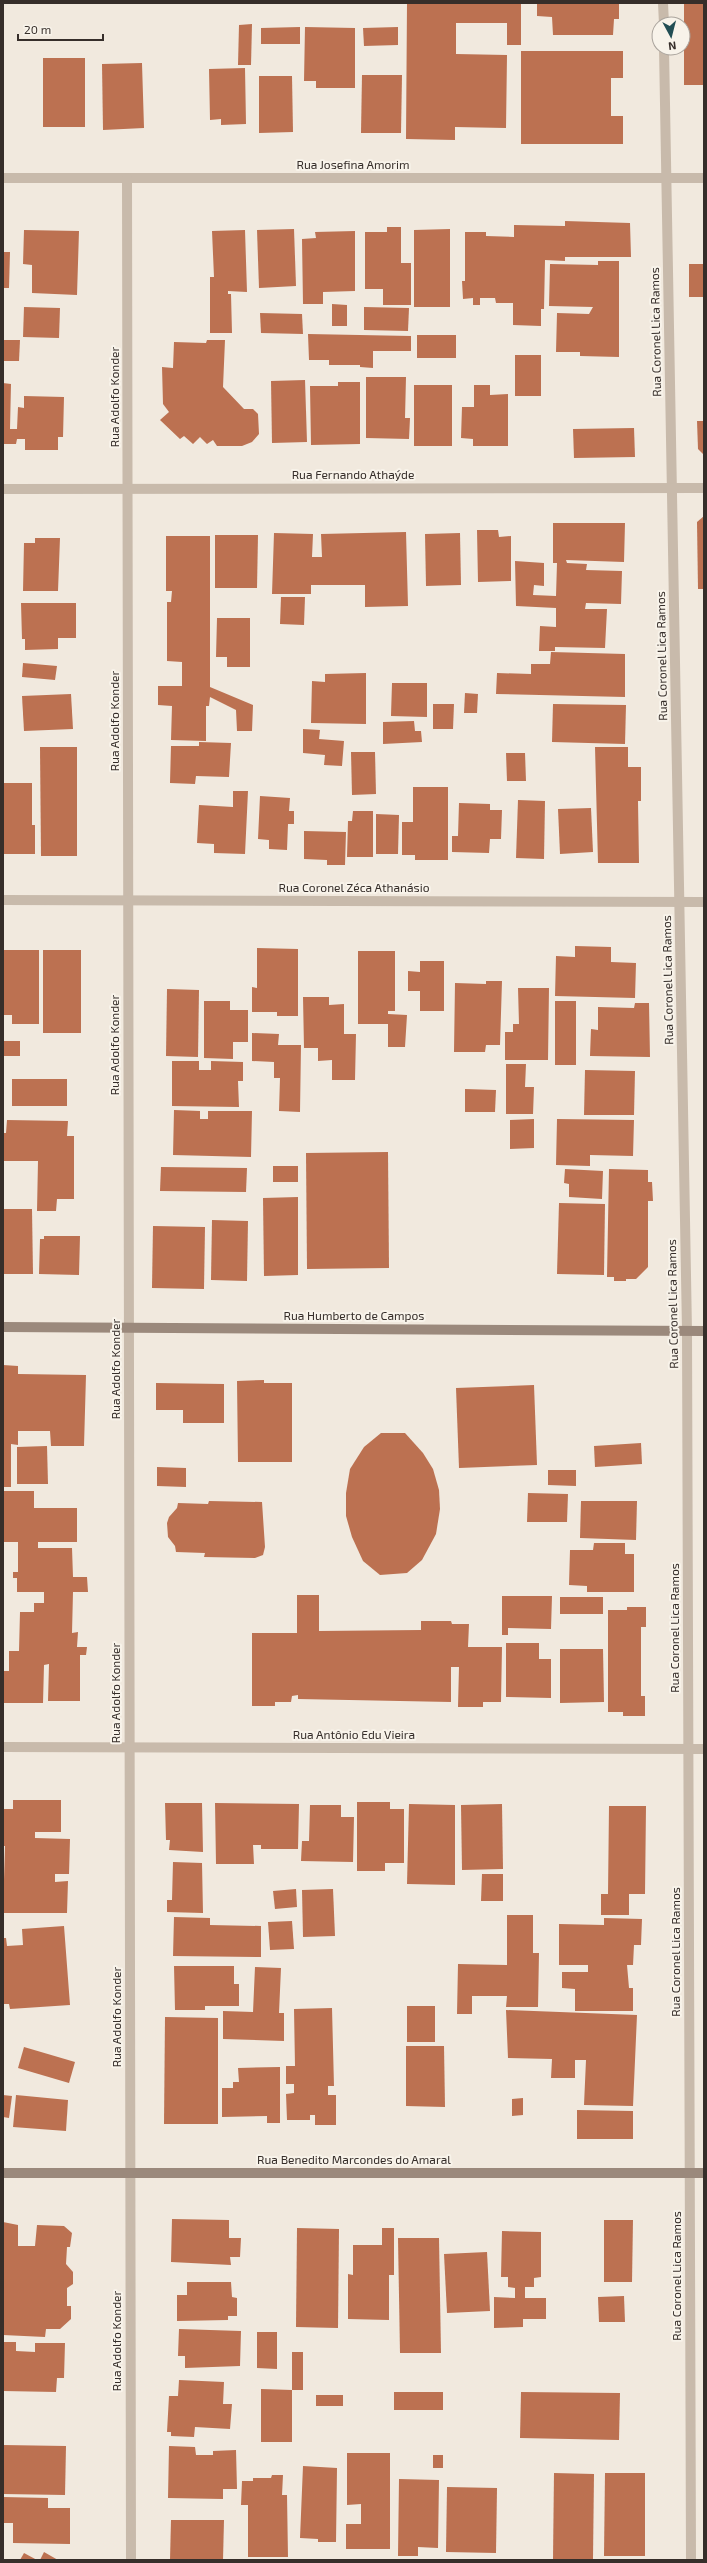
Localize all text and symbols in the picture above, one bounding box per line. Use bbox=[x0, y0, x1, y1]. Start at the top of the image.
scale bar bbox=[18, 16, 103, 42]
north arrow bbox=[651, 16, 691, 56]
text: 20 m bbox=[24, 22, 51, 36]
text: N bbox=[667, 39, 677, 53]
street label: Rua Josefina Amorim bbox=[296, 157, 410, 171]
street label: Rua Coronel Lica Ramos bbox=[647, 267, 663, 397]
street label: Rua Adolfo Konder bbox=[107, 346, 121, 447]
street label: Rua Fernando Athaýde bbox=[292, 467, 414, 481]
street label: Rua Coronel Lica Ramos bbox=[653, 591, 669, 721]
street label: Rua Adolfo Konder bbox=[107, 670, 121, 771]
street label: Rua Coronel Zéca Athanásio bbox=[279, 880, 430, 894]
street label: Rua Coronel Lica Ramos bbox=[659, 915, 675, 1045]
street label: Rua Adolfo Konder bbox=[107, 994, 121, 1095]
street label: Rua Coronel Lica Ramos bbox=[664, 1239, 680, 1369]
street label: Rua Humberto de Campos bbox=[284, 1308, 424, 1322]
street label: Rua Adolfo Konder bbox=[108, 1318, 122, 1419]
street label: Rua Coronel Lica Ramos bbox=[667, 1563, 681, 1693]
street label: Rua Adolfo Konder bbox=[108, 1642, 122, 1743]
street label: Rua Antônio Edu Vieira bbox=[293, 1727, 415, 1741]
street label: Rua Coronel Lica Ramos bbox=[668, 1887, 682, 2017]
street label: Rua Adolfo Konder bbox=[109, 1966, 123, 2067]
street label: Rua Benedito Marcondes do Amaral bbox=[257, 2152, 451, 2166]
street label: Rua Coronel Lica Ramos bbox=[669, 2211, 683, 2341]
street label: Rua Adolfo Konder bbox=[109, 2290, 123, 2391]

